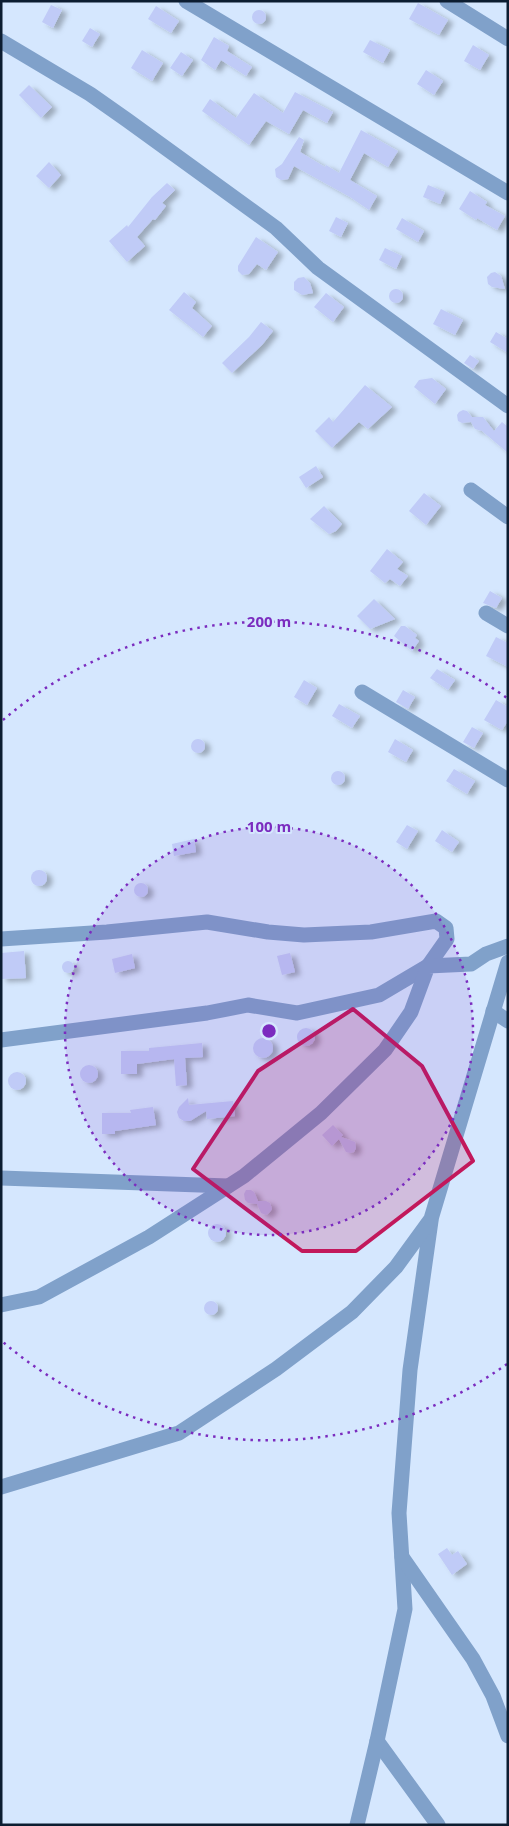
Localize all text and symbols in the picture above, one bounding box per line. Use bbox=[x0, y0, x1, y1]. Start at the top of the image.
text: 200 m bbox=[247, 611, 291, 631]
text: 100 m bbox=[247, 816, 291, 836]
centre of rings bbox=[260, 1022, 278, 1040]

